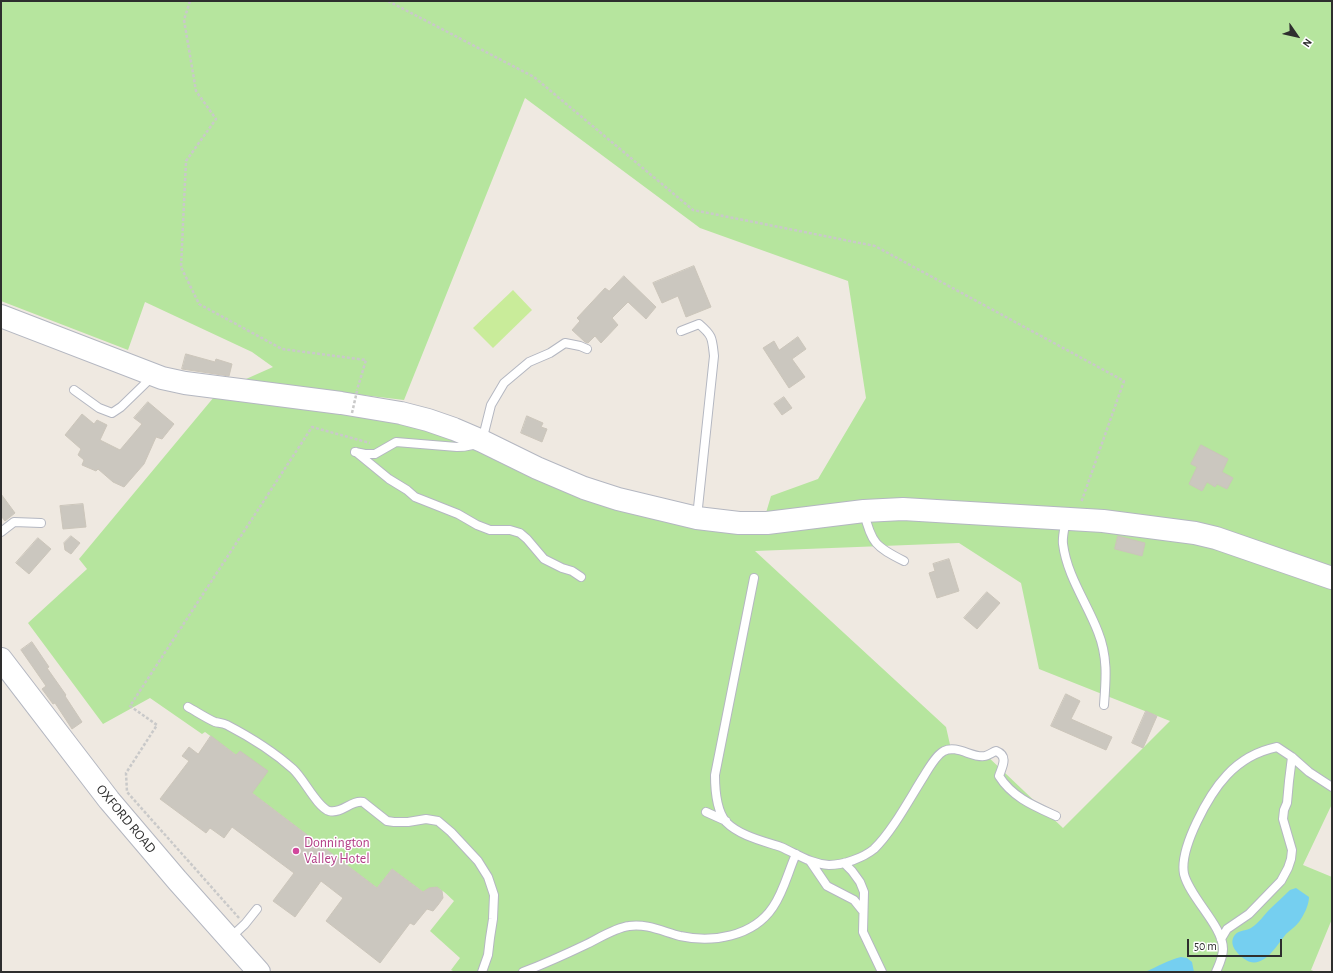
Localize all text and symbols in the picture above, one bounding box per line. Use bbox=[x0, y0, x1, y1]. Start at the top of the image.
north arrow bbox=[1277, 16, 1317, 56]
text: N bbox=[1301, 37, 1314, 49]
street label: OXFORD ROAD bbox=[92, 781, 160, 857]
place label: Donnington Valley Hotel bbox=[304, 835, 370, 868]
marker: Donnington Valley Hotel bbox=[291, 846, 301, 856]
scale bar bbox=[1189, 931, 1284, 957]
text: 50 m bbox=[1194, 940, 1217, 952]

